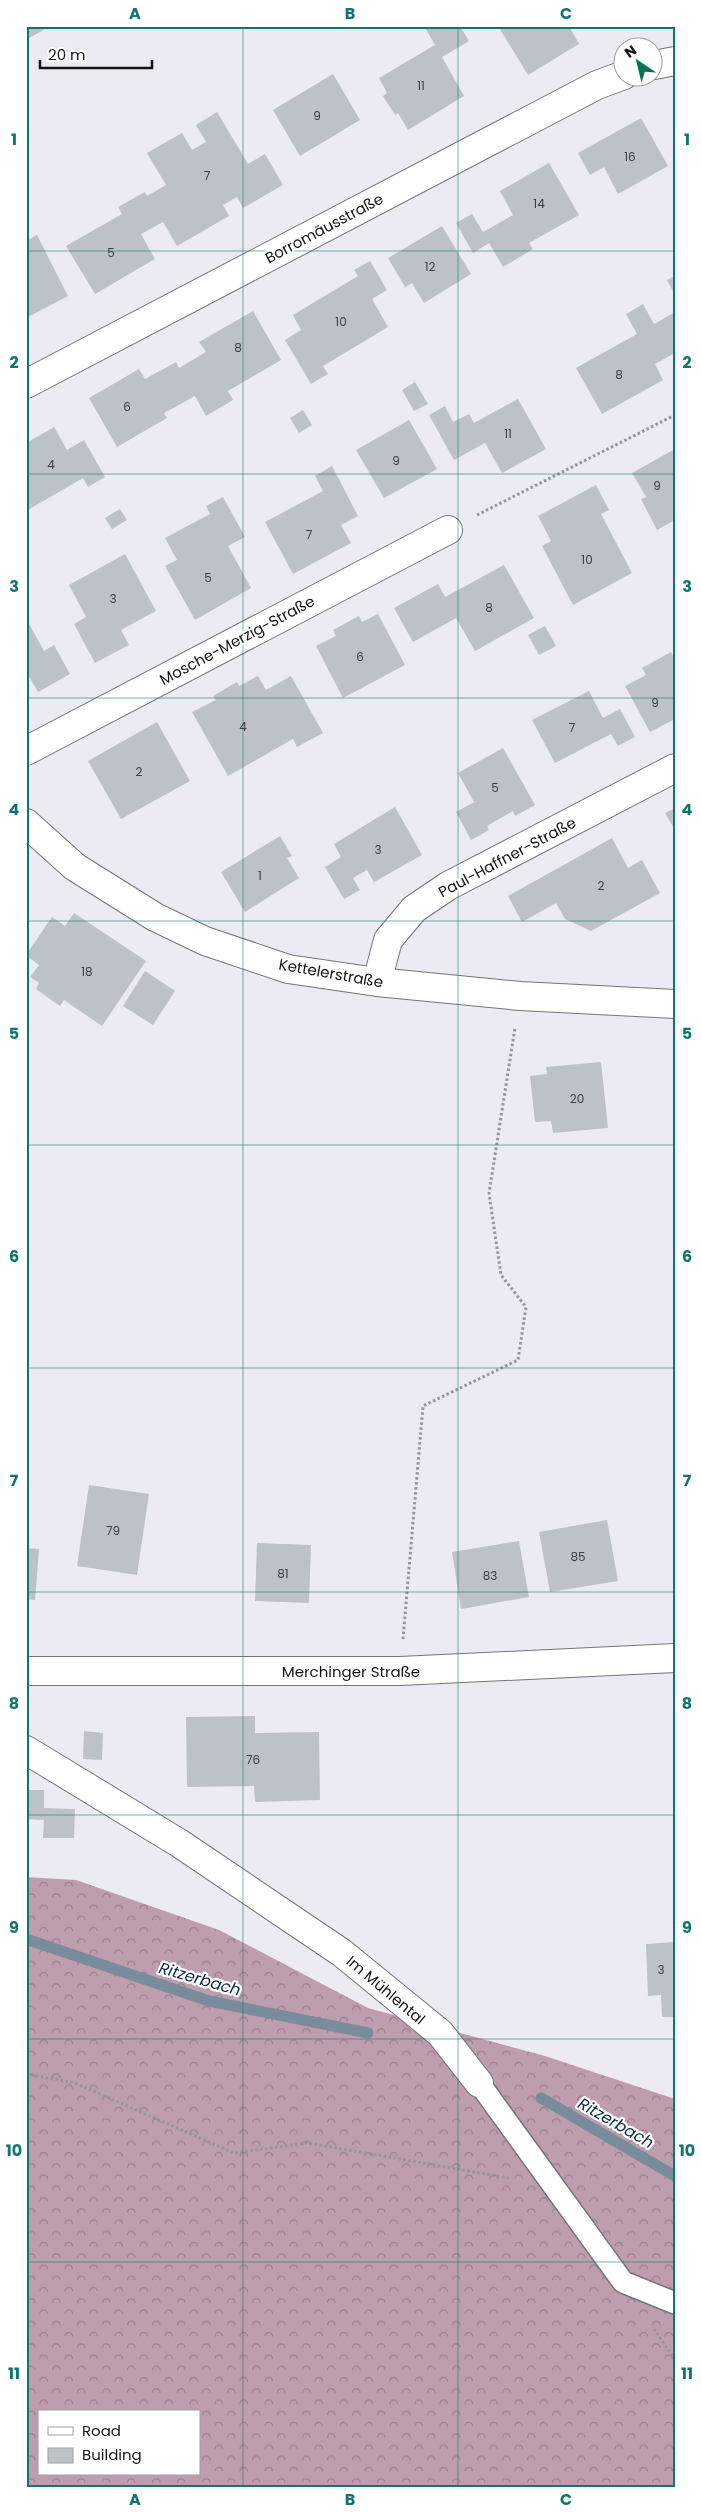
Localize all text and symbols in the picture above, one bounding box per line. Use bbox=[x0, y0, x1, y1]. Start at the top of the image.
text: A bbox=[129, 2, 141, 25]
text: B bbox=[345, 2, 355, 25]
text: C bbox=[560, 2, 572, 25]
scale bar bbox=[40, 38, 152, 70]
north arrow bbox=[614, 38, 664, 88]
text: N bbox=[620, 40, 641, 63]
text: 20 m bbox=[48, 44, 86, 65]
house number: 11 bbox=[417, 77, 425, 94]
house number: 9 bbox=[313, 107, 321, 124]
text: 1 bbox=[11, 128, 17, 151]
text: 1 bbox=[684, 128, 690, 151]
house number: 16 bbox=[624, 148, 636, 165]
house number: 7 bbox=[204, 167, 211, 184]
street label: Borromäusstraße bbox=[261, 188, 387, 268]
house number: 14 bbox=[533, 195, 545, 212]
house number: 5 bbox=[107, 244, 115, 261]
house number: 12 bbox=[425, 258, 435, 275]
house number: 10 bbox=[335, 313, 347, 330]
house number: 8 bbox=[234, 339, 242, 356]
text: 2 bbox=[9, 351, 19, 374]
text: 2 bbox=[682, 351, 692, 374]
house number: 8 bbox=[615, 366, 623, 383]
house number: 6 bbox=[123, 398, 131, 415]
house number: 11 bbox=[504, 425, 512, 442]
house number: 9 bbox=[392, 452, 400, 469]
house number: 4 bbox=[47, 456, 55, 473]
house number: 9 bbox=[653, 477, 661, 494]
house number: 7 bbox=[306, 526, 313, 543]
house number: 10 bbox=[581, 551, 593, 568]
house number: 5 bbox=[204, 569, 212, 586]
text: 3 bbox=[9, 575, 19, 598]
text: 3 bbox=[682, 575, 692, 598]
house number: 3 bbox=[109, 590, 117, 607]
street label: Mosche-Merzig-Straße bbox=[156, 590, 318, 690]
house number: 8 bbox=[485, 599, 493, 616]
house number: 6 bbox=[356, 648, 364, 665]
house number: 9 bbox=[651, 694, 659, 711]
house number: 4 bbox=[239, 718, 247, 735]
house number: 7 bbox=[569, 719, 576, 736]
house number: 2 bbox=[136, 763, 143, 780]
house number: 5 bbox=[491, 779, 499, 796]
text: 4 bbox=[9, 798, 20, 821]
text: 4 bbox=[682, 798, 693, 821]
street label: Paul-Haffner-Straße bbox=[435, 812, 579, 902]
house number: 3 bbox=[374, 841, 382, 858]
house number: 1 bbox=[258, 867, 262, 884]
house number: 2 bbox=[598, 877, 605, 894]
street label: Kettelerstraße bbox=[277, 953, 385, 993]
house number: 18 bbox=[81, 963, 93, 980]
text: 5 bbox=[9, 1022, 19, 1045]
text: 5 bbox=[682, 1022, 692, 1045]
house number: 20 bbox=[570, 1090, 584, 1107]
text: 6 bbox=[9, 1245, 19, 1268]
text: 6 bbox=[682, 1245, 692, 1268]
text: 7 bbox=[10, 1469, 19, 1492]
text: 7 bbox=[683, 1469, 692, 1492]
house number: 79 bbox=[106, 1522, 120, 1539]
house number: 85 bbox=[570, 1548, 586, 1565]
house number: 81 bbox=[277, 1565, 289, 1582]
house number: 83 bbox=[483, 1567, 497, 1584]
street label: Merchinger Straße bbox=[282, 1661, 420, 1682]
text: 8 bbox=[9, 1692, 19, 1715]
text: 8 bbox=[682, 1692, 692, 1715]
house number: 76 bbox=[246, 1751, 260, 1768]
text: 9 bbox=[9, 1916, 19, 1939]
text: 9 bbox=[682, 1916, 692, 1939]
street label: Im Mühlental bbox=[342, 1951, 430, 2029]
water label: Ritzerbach bbox=[156, 1956, 244, 2002]
house number: 3 bbox=[657, 1961, 665, 1978]
water label: Ritzerbach bbox=[574, 2092, 658, 2154]
text: 10 bbox=[6, 2139, 22, 2162]
text: 10 bbox=[679, 2139, 695, 2162]
text: 11 bbox=[8, 2362, 20, 2385]
text: 11 bbox=[681, 2362, 693, 2385]
legend bbox=[38, 2410, 200, 2476]
text: Road bbox=[82, 2420, 121, 2441]
text: Building bbox=[82, 2444, 142, 2465]
text: A bbox=[129, 2488, 141, 2511]
text: B bbox=[345, 2488, 355, 2511]
text: C bbox=[560, 2488, 572, 2511]

